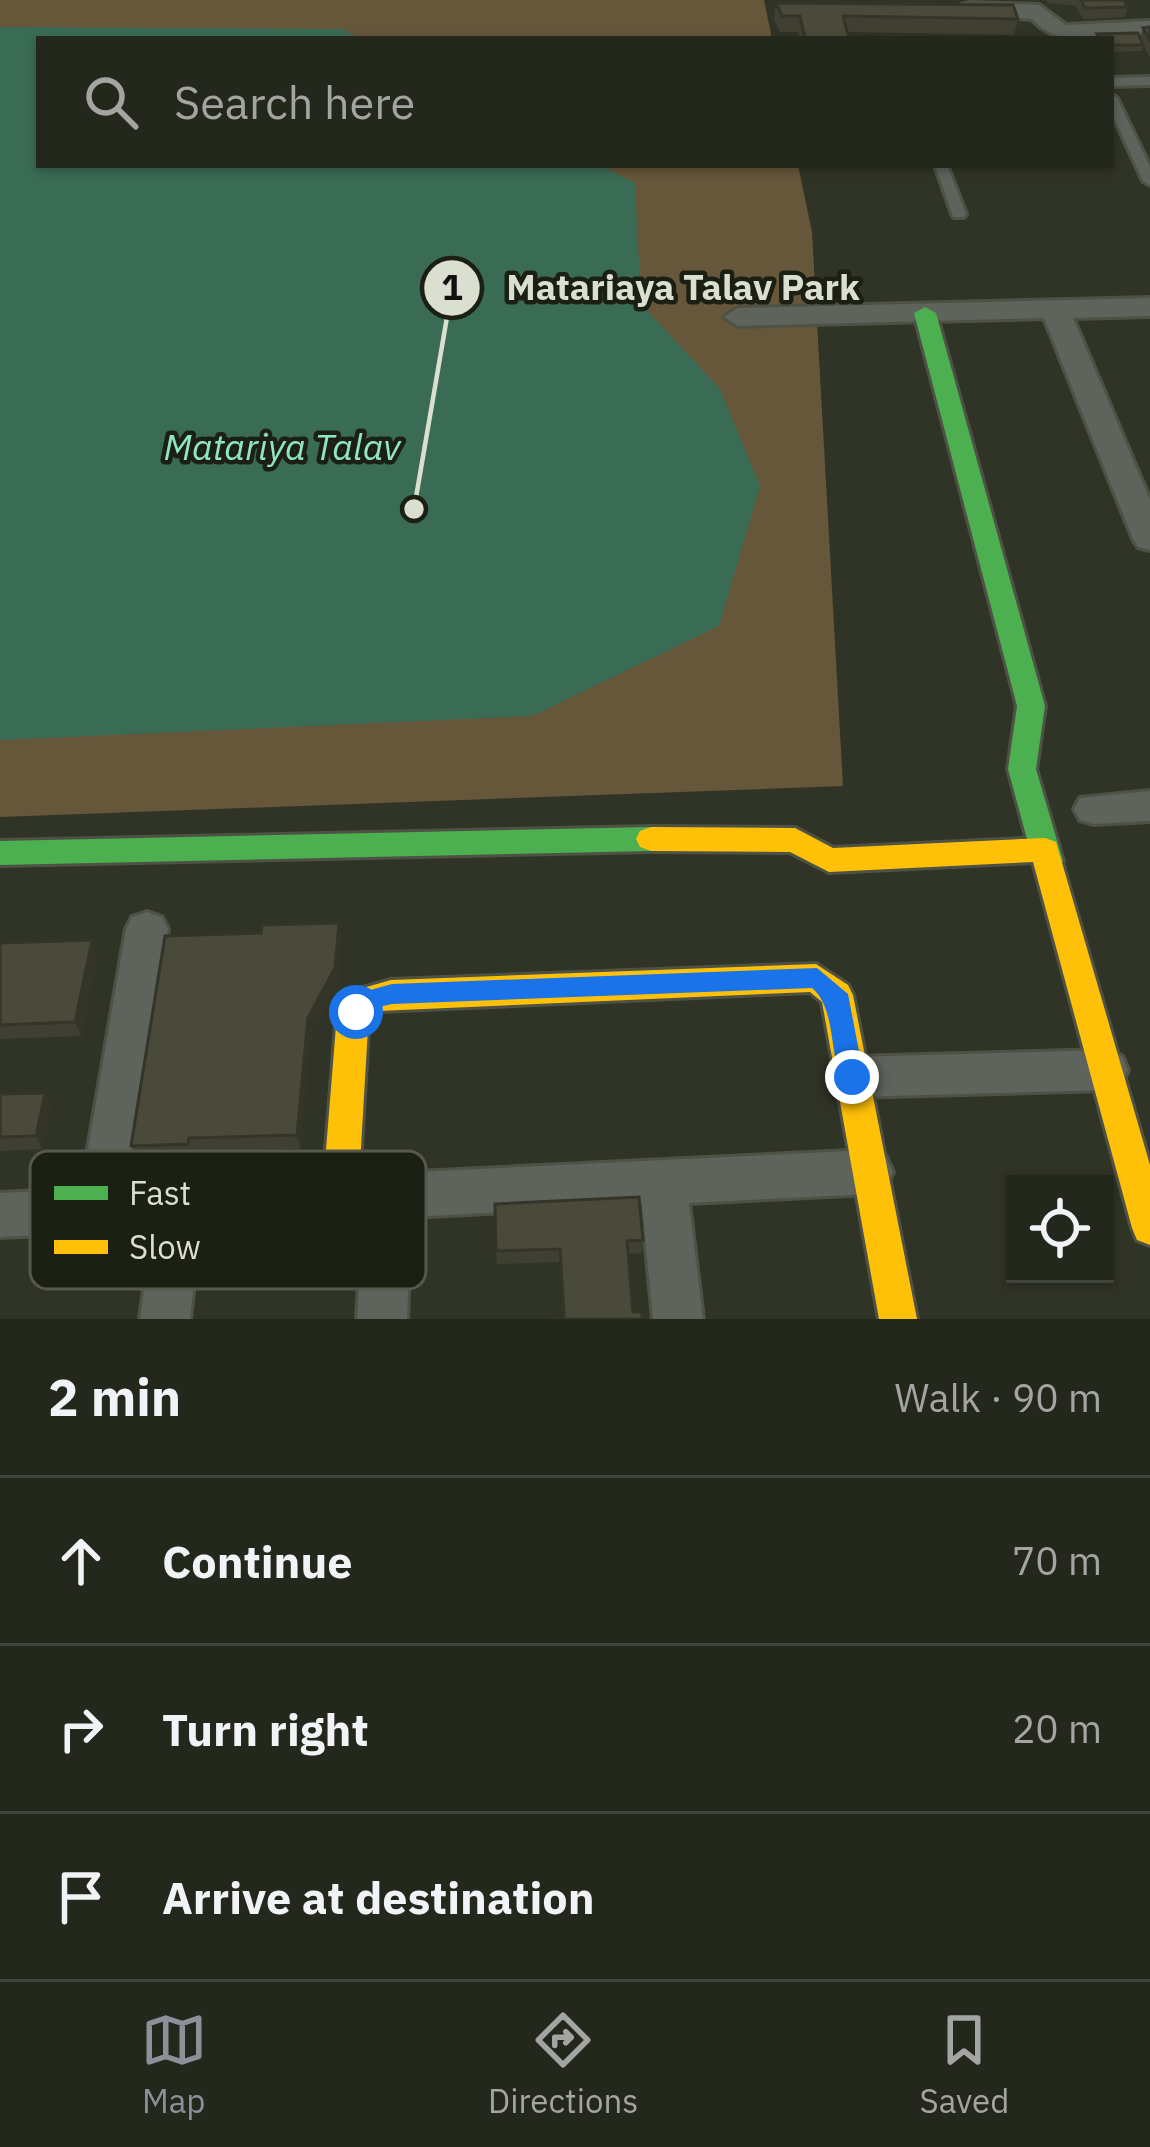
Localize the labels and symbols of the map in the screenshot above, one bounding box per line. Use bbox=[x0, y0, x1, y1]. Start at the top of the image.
callout: Matariaya Talav Park bbox=[422, 252, 883, 324]
text: 1 bbox=[441, 263, 463, 310]
text: Matariaya Talav Park bbox=[506, 263, 860, 310]
water label: Matariya Talav bbox=[163, 423, 402, 470]
route start bbox=[329, 985, 383, 1039]
route end bbox=[825, 1050, 879, 1104]
legend bbox=[30, 1151, 426, 1289]
text: Fast bbox=[129, 1171, 191, 1214]
text: Slow bbox=[129, 1225, 201, 1268]

